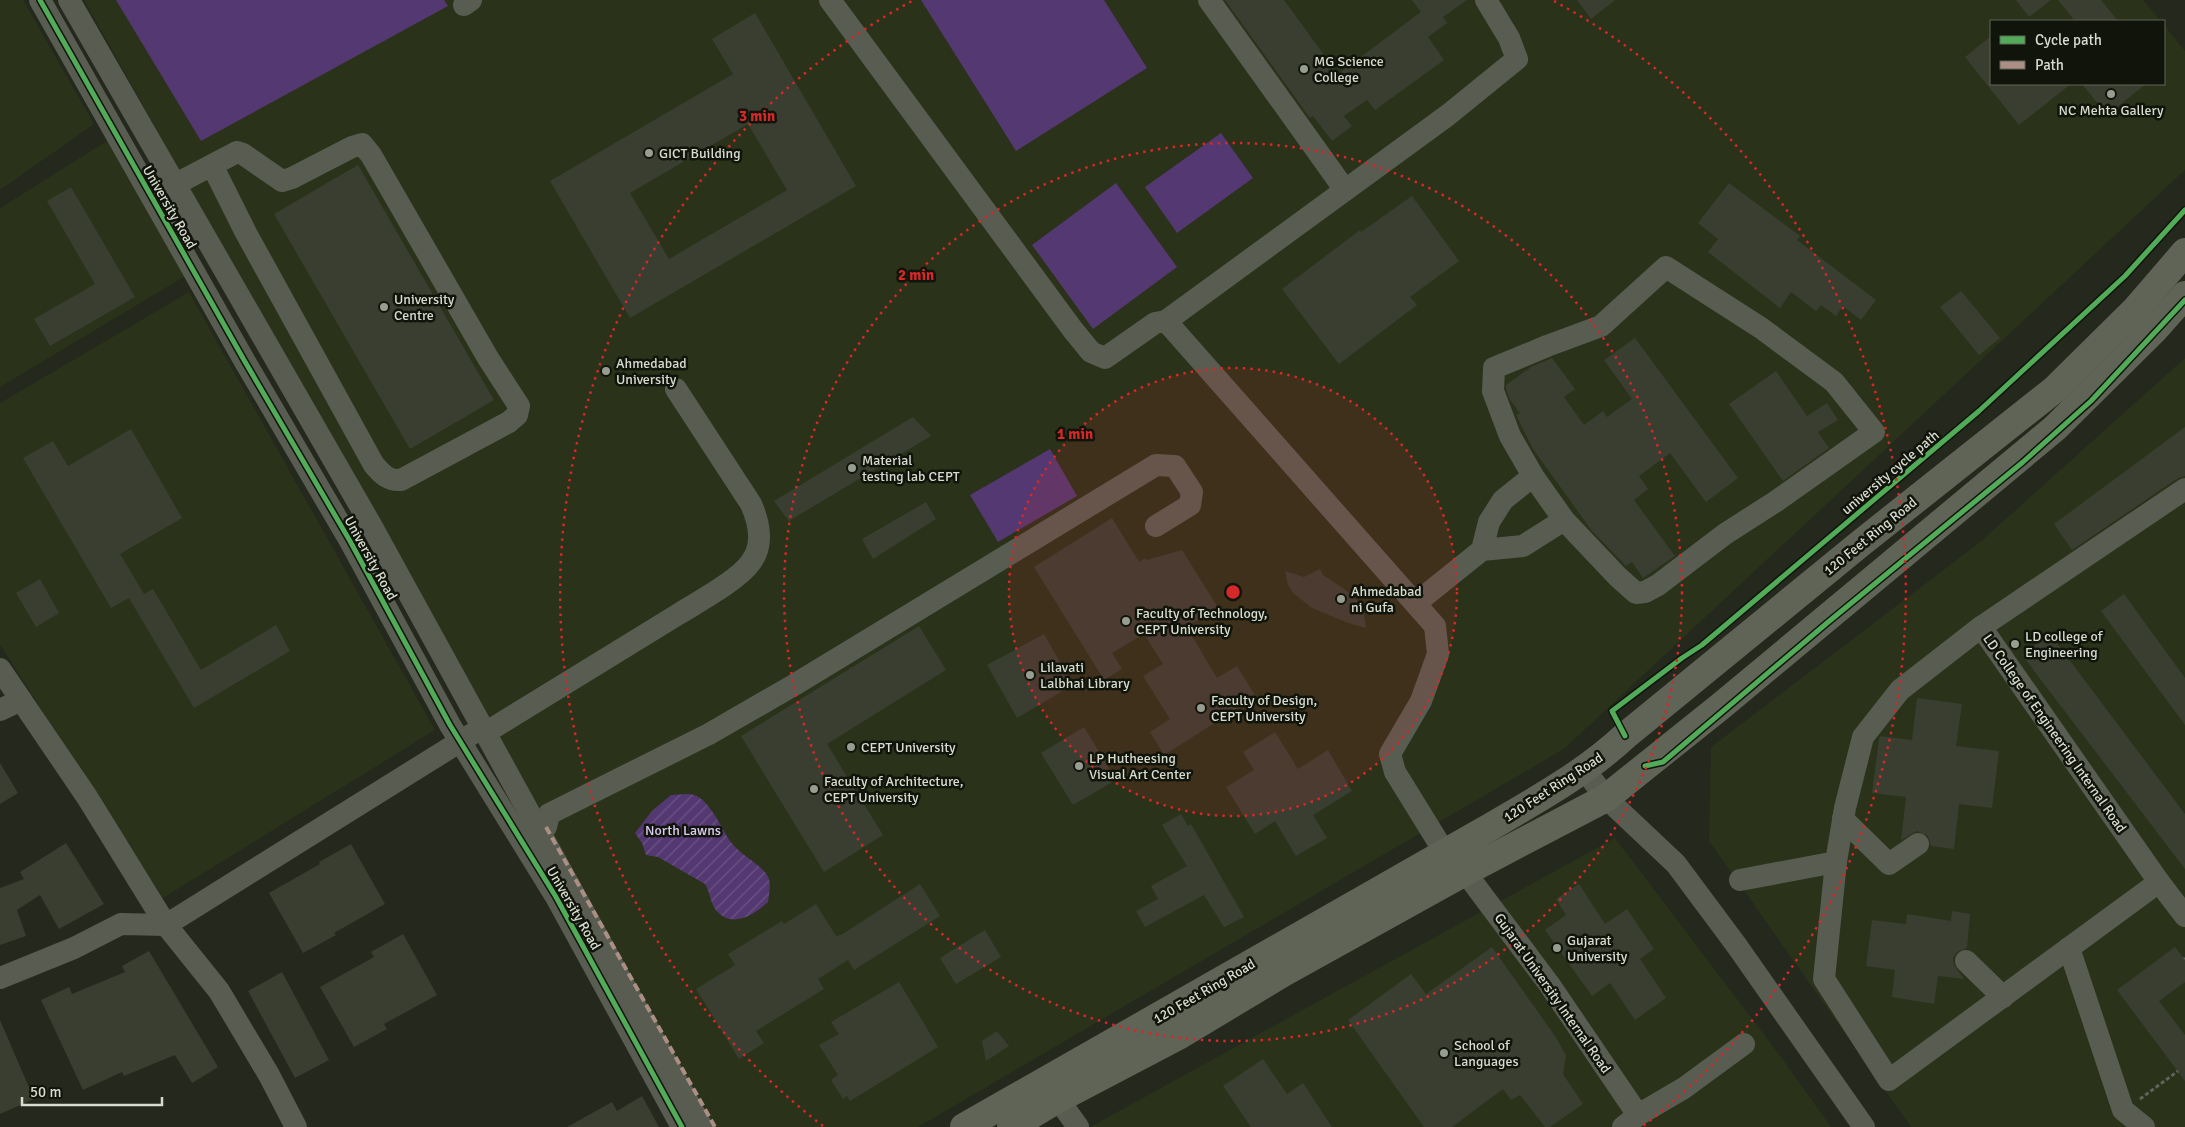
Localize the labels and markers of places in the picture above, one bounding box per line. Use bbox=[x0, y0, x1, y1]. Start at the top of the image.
place label: MG Science College bbox=[1314, 53, 1384, 86]
marker: MG Science College bbox=[1298, 63, 1310, 75]
marker: NC Mehta Gallery bbox=[2105, 88, 2117, 100]
place label: NC Mehta Gallery bbox=[2058, 102, 2164, 119]
place label: GICT Building bbox=[659, 145, 741, 162]
marker: GICT Building bbox=[643, 147, 655, 159]
place label: University Centre bbox=[394, 291, 455, 324]
marker: University Centre bbox=[378, 301, 390, 313]
place label: Ahmedabad University bbox=[616, 355, 687, 388]
marker: Ahmedabad University bbox=[600, 365, 612, 377]
place label: Material testing lab CEPT bbox=[862, 452, 960, 485]
marker: Material testing lab CEPT bbox=[846, 462, 858, 474]
centre of rings bbox=[1224, 583, 1242, 601]
place label: Ahmedabad ni Gufa bbox=[1351, 583, 1422, 616]
marker: Ahmedabad ni Gufa bbox=[1335, 593, 1347, 605]
place label: Faculty of Technology, CEPT University bbox=[1136, 605, 1268, 638]
marker: Faculty of Technology, CEPT University bbox=[1120, 615, 1132, 627]
place label: LD college of Engineering bbox=[2025, 628, 2104, 661]
marker: LD college of Engineering bbox=[2009, 638, 2021, 650]
place label: Lilavati Lalbhai Library bbox=[1040, 659, 1130, 692]
marker: Lilavati Lalbhai Library bbox=[1024, 669, 1036, 681]
place label: Faculty of Design, CEPT University bbox=[1211, 692, 1317, 725]
marker: Faculty of Design, CEPT University bbox=[1195, 702, 1207, 714]
place label: CEPT University bbox=[861, 739, 956, 756]
marker: CEPT University bbox=[845, 741, 857, 753]
place label: LP Hutheesing Visual Art Center bbox=[1089, 750, 1192, 783]
marker: LP Hutheesing Visual Art Center bbox=[1073, 760, 1085, 772]
place label: Faculty of Architecture, CEPT University bbox=[824, 773, 964, 806]
marker: Faculty of Architecture, CEPT University bbox=[808, 783, 820, 795]
place label: Gujarat University bbox=[1567, 932, 1628, 965]
marker: Gujarat University bbox=[1551, 942, 1563, 954]
place label: School of Languages bbox=[1454, 1037, 1519, 1070]
marker: School of Languages bbox=[1438, 1047, 1450, 1059]

